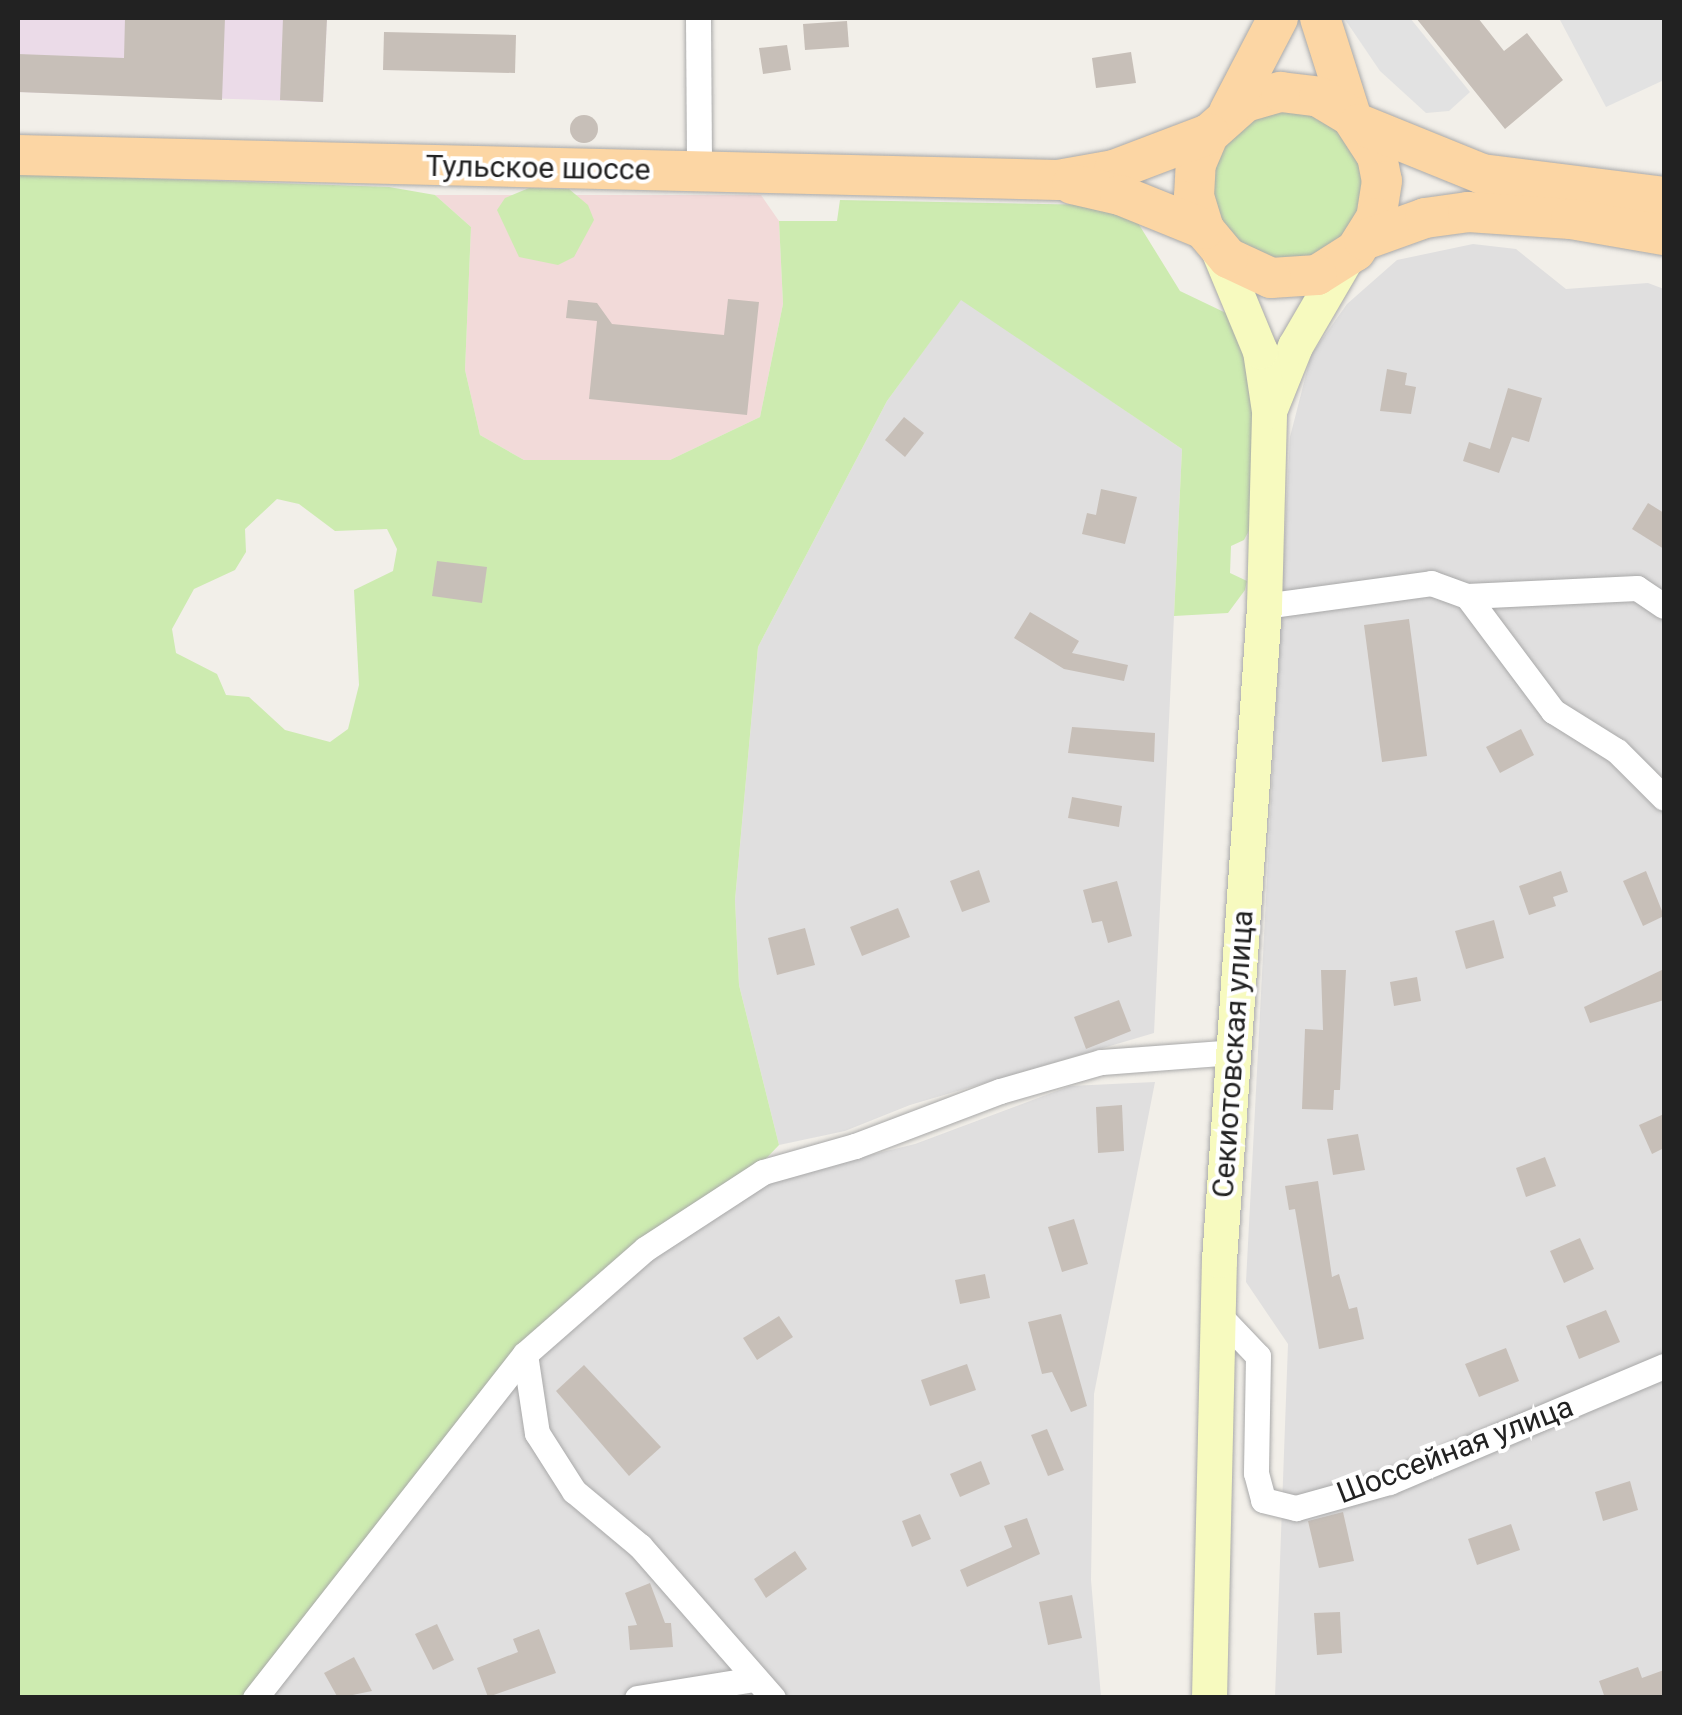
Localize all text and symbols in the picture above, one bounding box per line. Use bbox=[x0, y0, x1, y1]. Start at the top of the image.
street label: Тульское шоссе bbox=[425, 148, 651, 188]
street label: Секиотовская улица bbox=[1205, 909, 1261, 1199]
street label: Шоссейная улица bbox=[1332, 1388, 1578, 1512]

